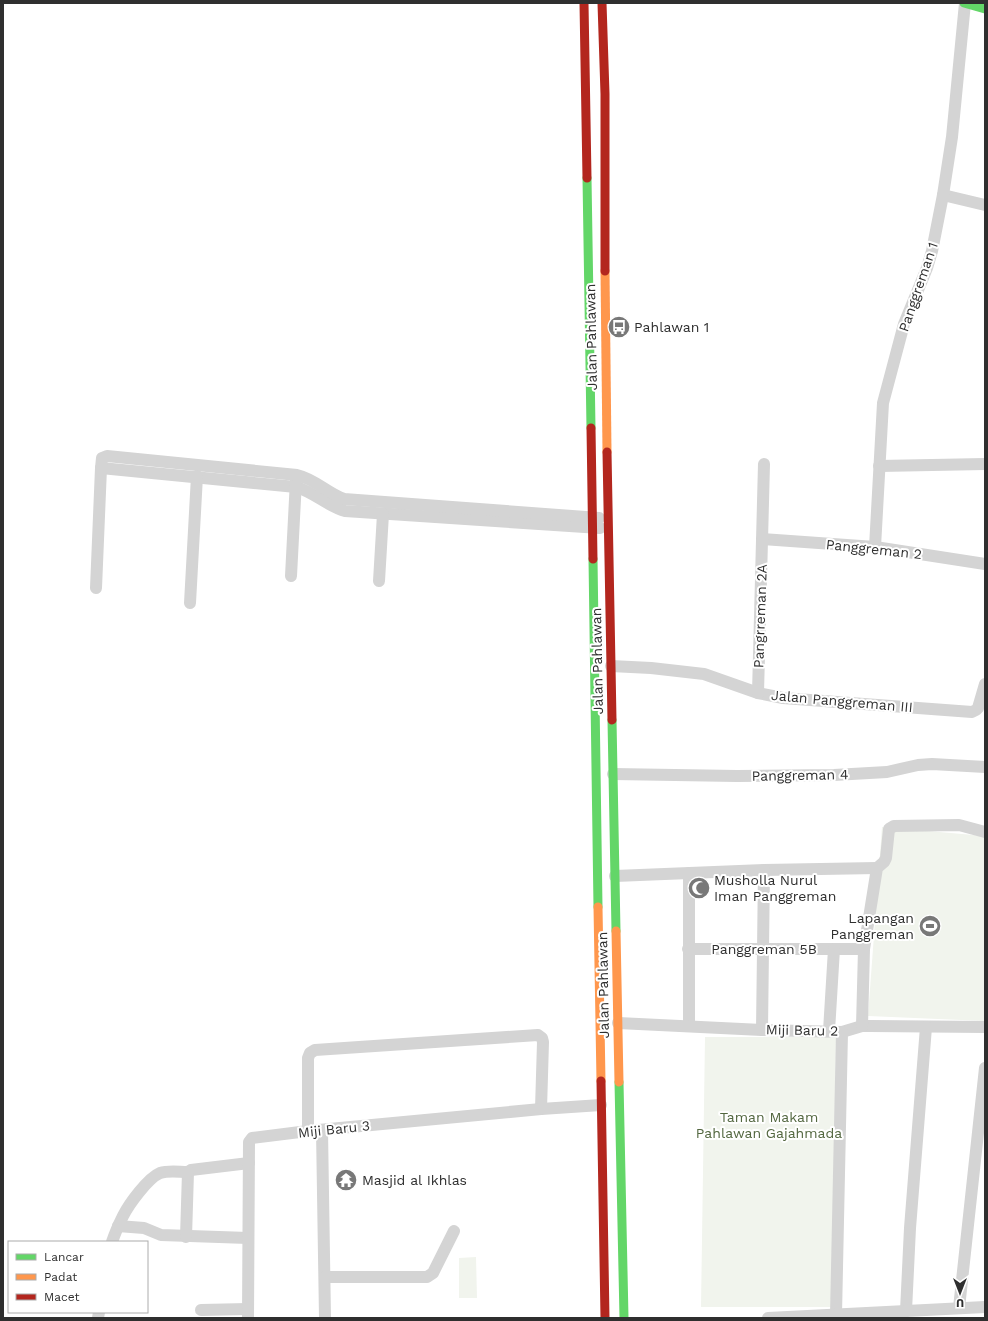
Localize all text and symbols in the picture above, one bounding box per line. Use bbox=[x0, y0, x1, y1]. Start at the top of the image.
street label: Panggreman 1 bbox=[895, 240, 941, 334]
street label: Jalan Pahlawan bbox=[582, 284, 600, 390]
bus stop icon: Pahlawan 1 bbox=[606, 314, 632, 340]
place label: Pahlawan 1 bbox=[634, 319, 709, 335]
street label: Panggreman 2 bbox=[825, 536, 923, 562]
street label: Pangrreman 2A bbox=[750, 564, 770, 668]
street label: Jalan Pahlawan bbox=[588, 608, 606, 714]
street label: Jalan Panggreman III bbox=[771, 687, 913, 715]
street label: Panggreman 4 bbox=[751, 766, 849, 784]
place label: Musholla Nurul Iman Panggreman bbox=[714, 872, 836, 904]
mosque icon: Musholla Nurul Iman Panggreman bbox=[686, 875, 712, 901]
place label: Lapangan Panggreman bbox=[830, 910, 914, 942]
sports icon: Lapangan Panggreman bbox=[917, 913, 943, 939]
street label: Jalan Pahlawan bbox=[594, 932, 612, 1038]
street label: Panggreman 5B bbox=[711, 941, 817, 957]
street label: Miji Baru 2 bbox=[766, 1021, 838, 1039]
park label: Taman Makam Pahlawan Gajahmada bbox=[696, 1109, 842, 1141]
street label: Miji Baru 3 bbox=[297, 1117, 371, 1141]
temple icon: Masjid al Ikhlas bbox=[333, 1167, 359, 1193]
place label: Masjid al Ikhlas bbox=[362, 1172, 467, 1188]
legend bbox=[8, 1241, 148, 1313]
text: Lancar bbox=[44, 1250, 84, 1264]
text: Padat bbox=[44, 1270, 77, 1284]
north arrow bbox=[940, 1273, 980, 1313]
text: Macet bbox=[44, 1290, 79, 1304]
text: U bbox=[956, 1296, 964, 1309]

